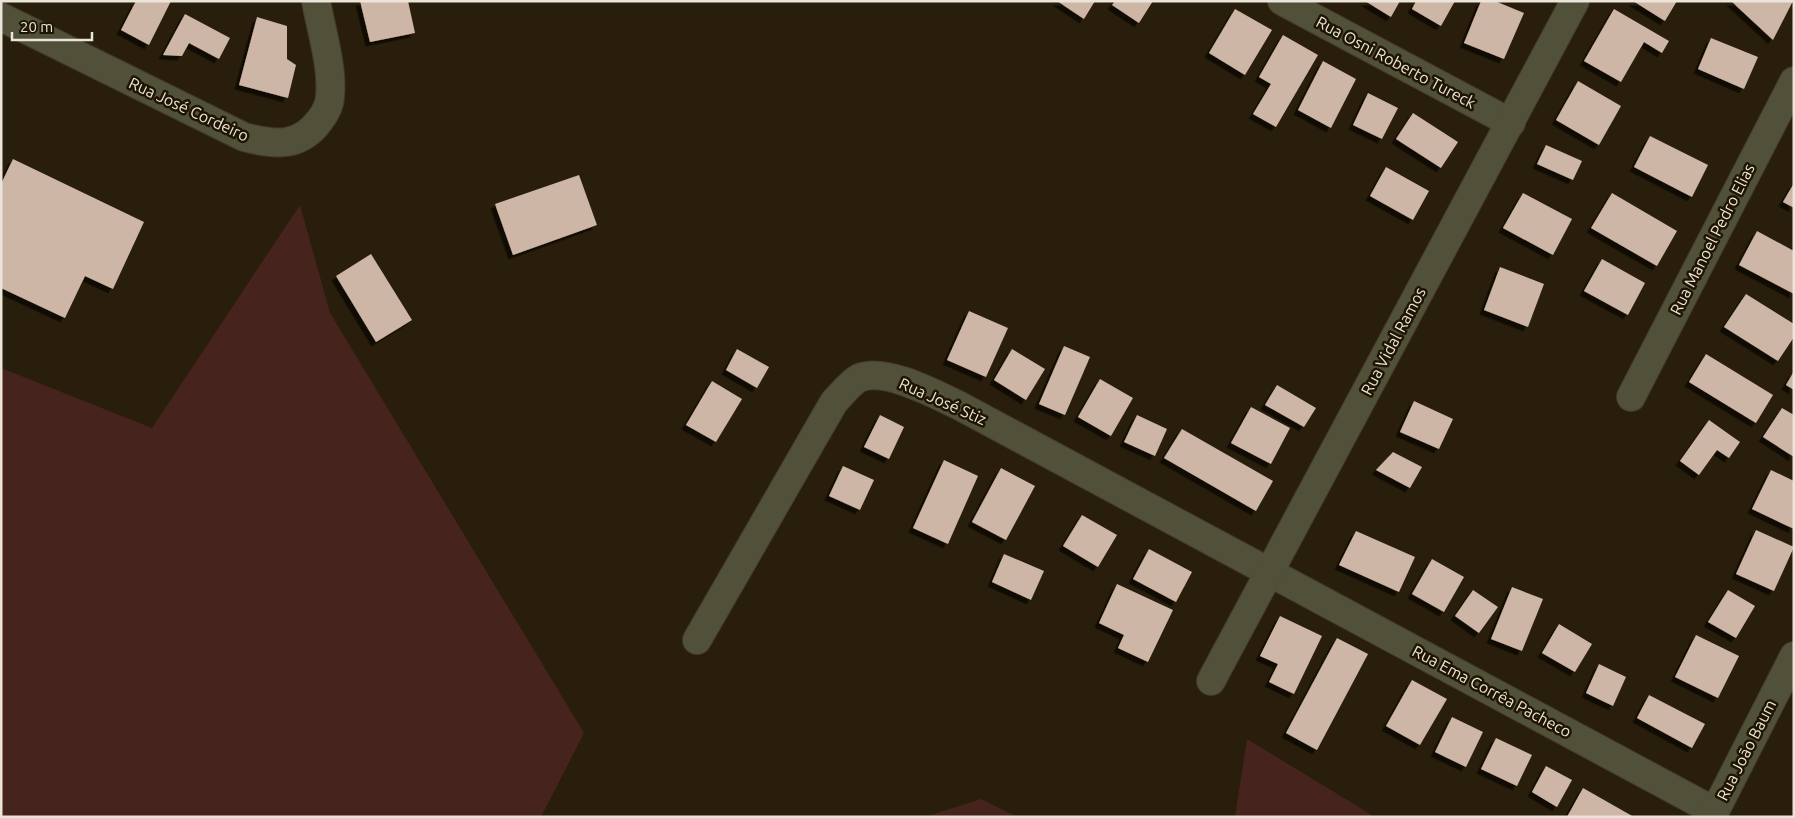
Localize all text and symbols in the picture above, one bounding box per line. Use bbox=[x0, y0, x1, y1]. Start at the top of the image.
scale bar bbox=[12, 10, 92, 42]
street label: Rua Osni Roberto Tureck bbox=[1313, 12, 1479, 112]
text: 20 m bbox=[20, 18, 53, 35]
street label: Rua José Cordeiro bbox=[126, 73, 252, 145]
street label: Rua Manoel Pedro Elias bbox=[1666, 160, 1758, 318]
street label: Rua Vidal Ramos bbox=[1357, 284, 1429, 398]
street label: Rua José Stiz bbox=[897, 374, 989, 428]
street label: Rua Ema Corrêa Pacheco bbox=[1409, 641, 1575, 741]
street label: Rua João Baum bbox=[1713, 697, 1779, 803]

